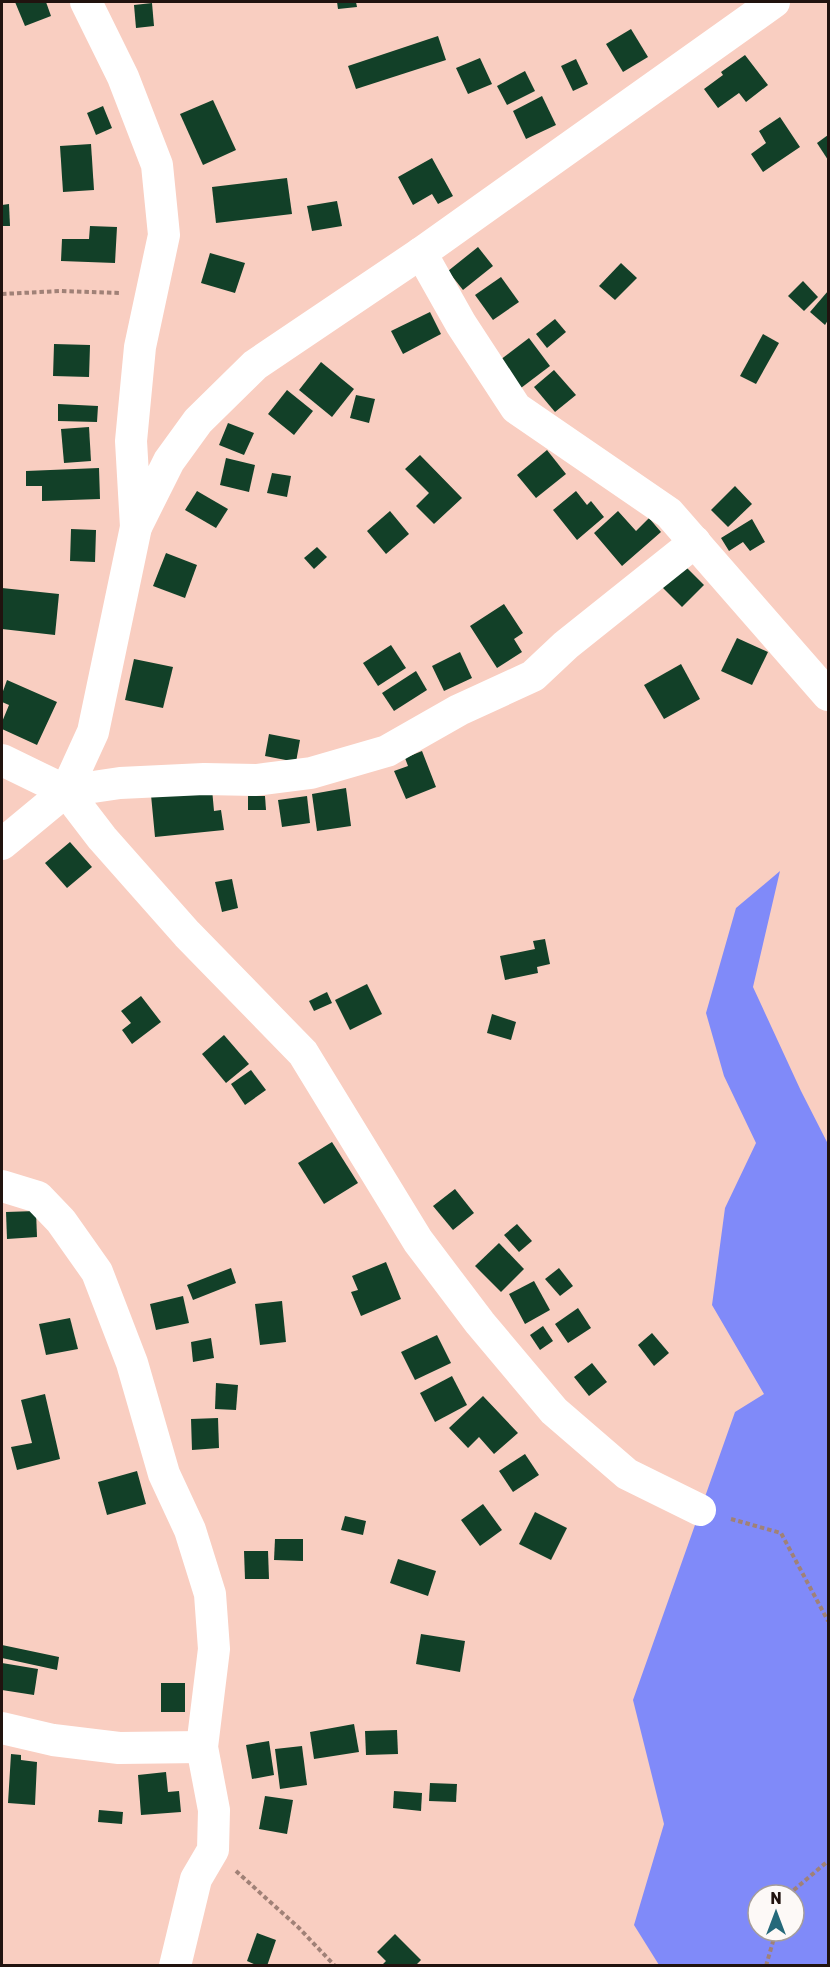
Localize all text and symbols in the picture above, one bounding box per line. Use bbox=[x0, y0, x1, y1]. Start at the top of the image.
north arrow bbox=[746, 1883, 806, 1943]
text: N bbox=[770, 1889, 782, 1908]

